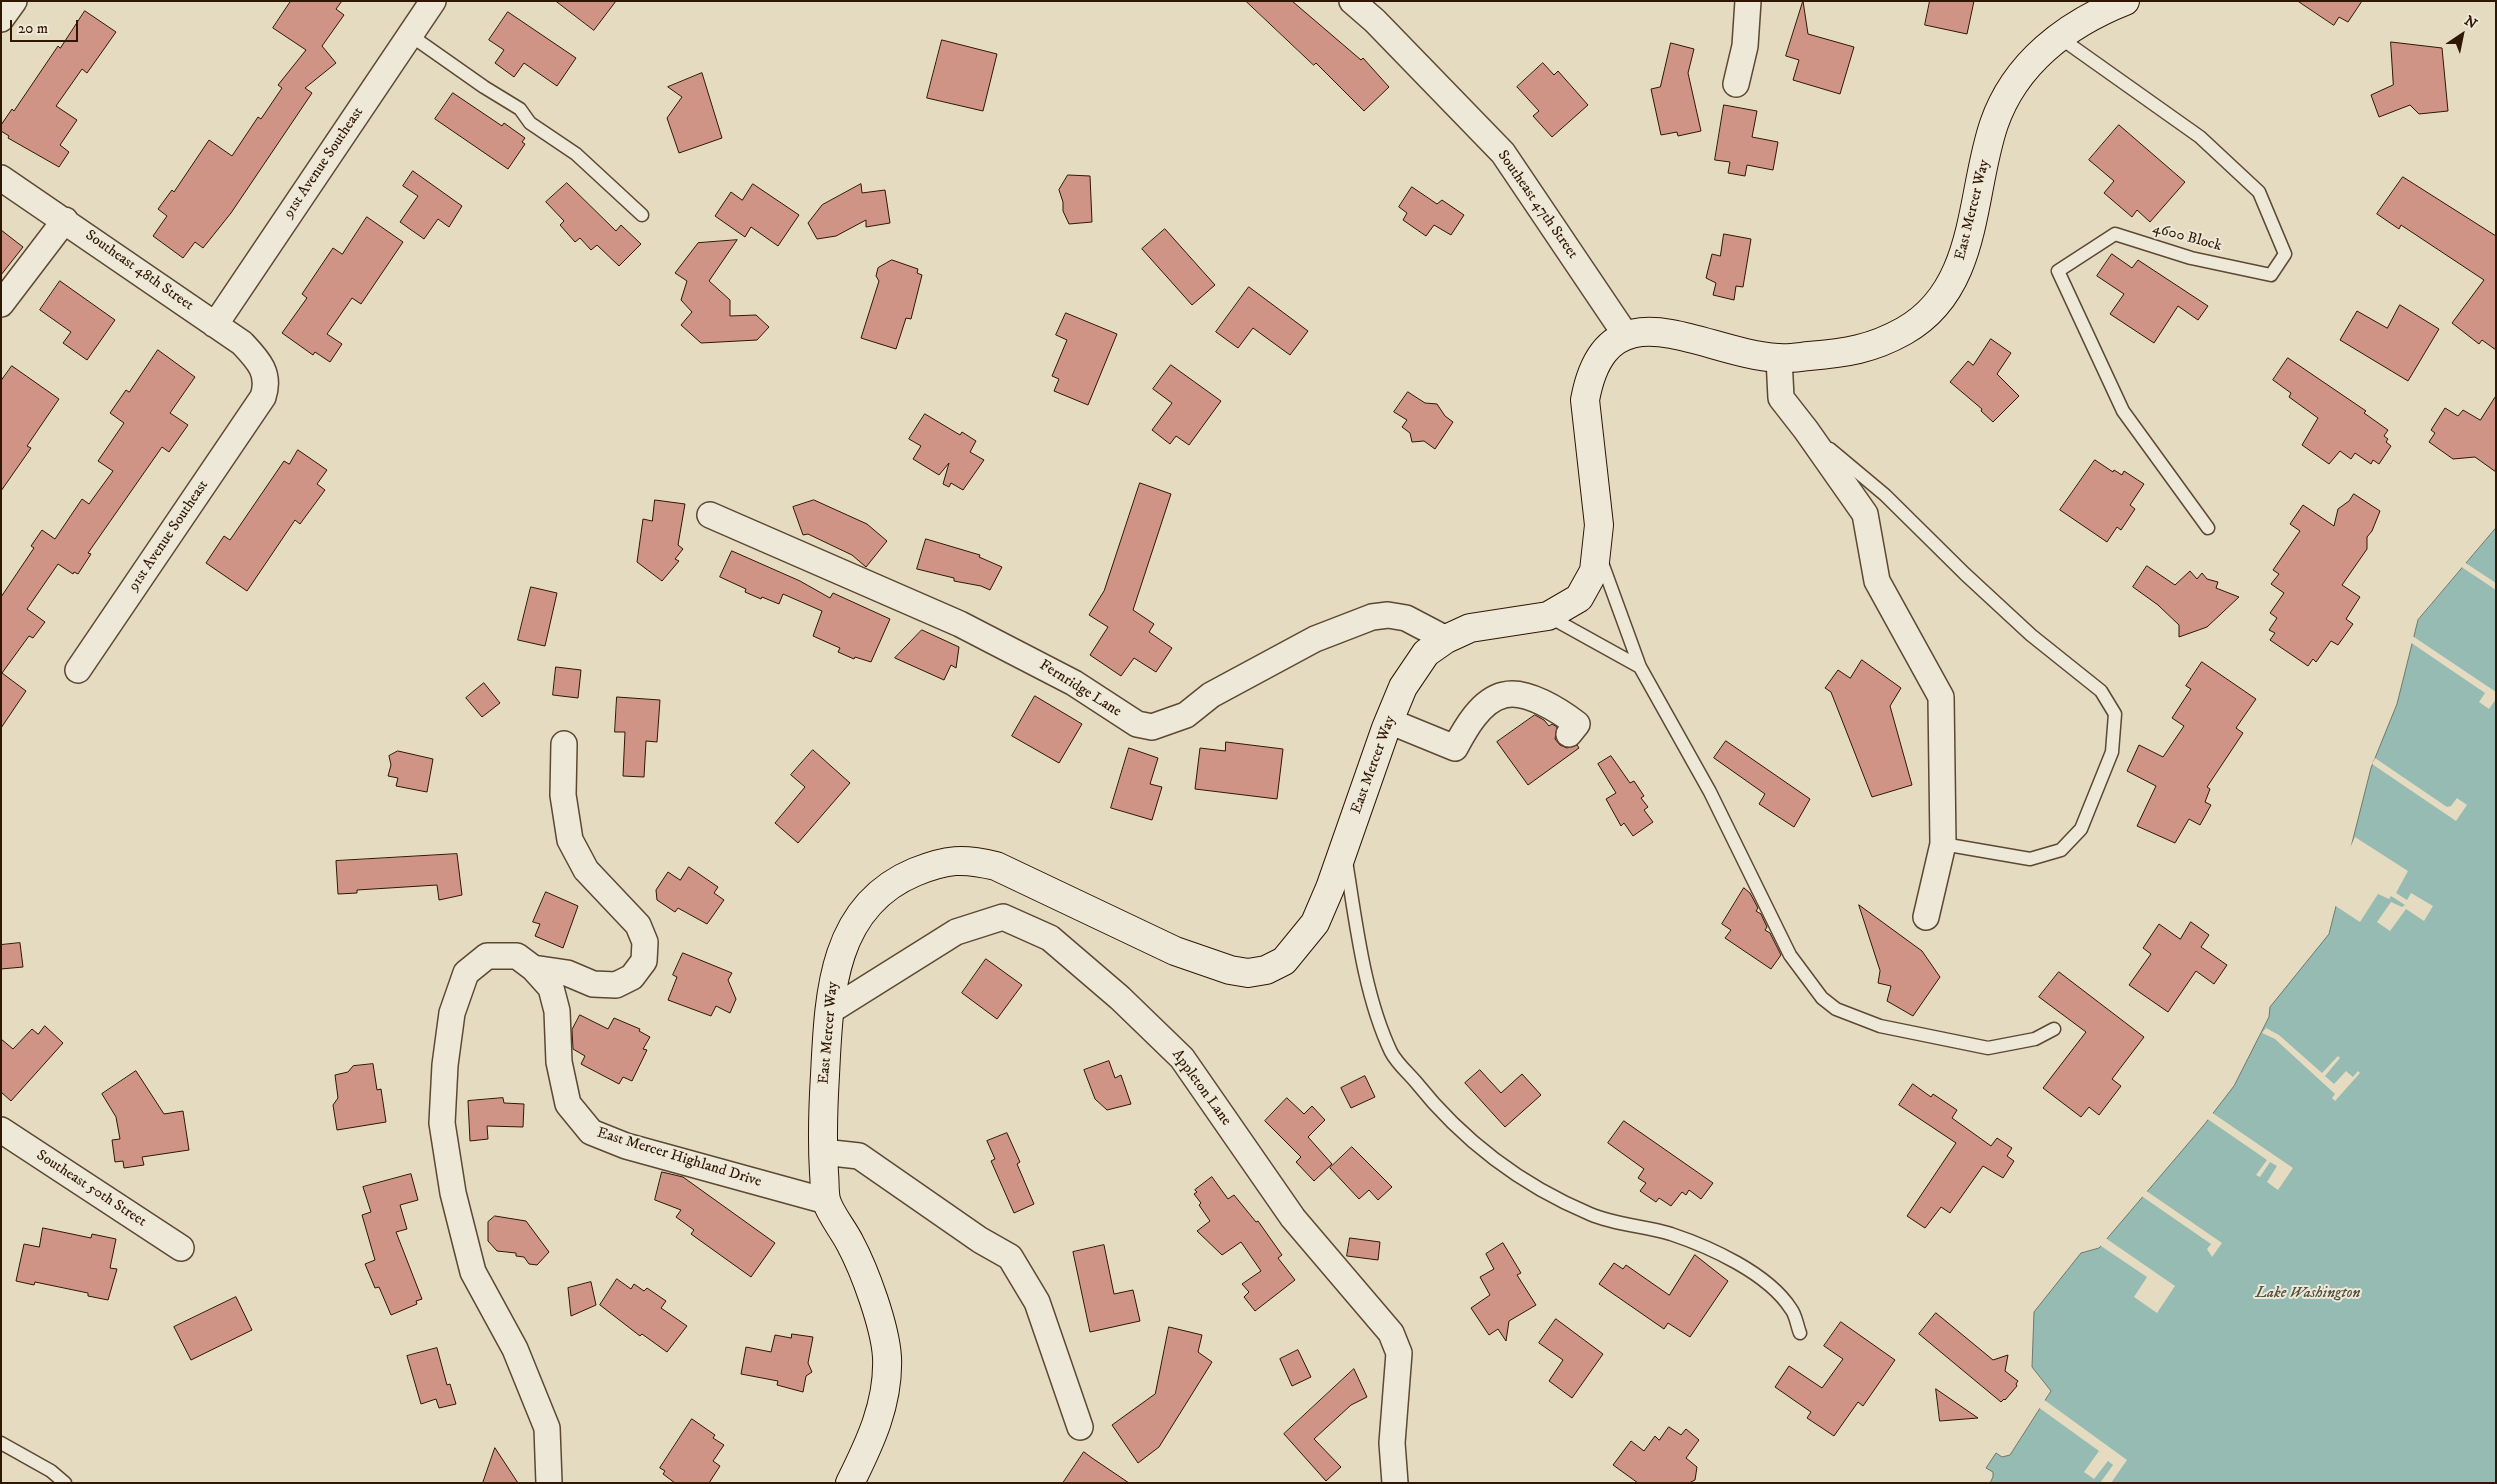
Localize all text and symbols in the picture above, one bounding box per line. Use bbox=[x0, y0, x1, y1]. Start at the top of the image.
scale bar bbox=[12, 10, 80, 42]
north arrow bbox=[2437, 10, 2487, 60]
text: N bbox=[2461, 12, 2480, 33]
text: 20 m bbox=[18, 19, 48, 38]
street label: 91st Avenue Southeast bbox=[280, 104, 368, 222]
street label: Southeast 47th Street bbox=[1493, 147, 1581, 263]
street label: East Mercer Way bbox=[1952, 158, 1994, 262]
street label: 4600 Block bbox=[2150, 220, 2224, 256]
street label: Southeast 48th Street bbox=[81, 227, 197, 315]
street label: 91st Avenue Southeast bbox=[125, 477, 213, 595]
street label: Fernridge Lane bbox=[1036, 657, 1124, 721]
street label: East Mercer Way bbox=[1348, 714, 1400, 816]
street label: East Mercer Way bbox=[816, 981, 842, 1085]
street label: Appleton Lane bbox=[1167, 1046, 1235, 1130]
street label: East Mercer Highland Drive bbox=[595, 1124, 763, 1192]
street label: Southeast 50th Street bbox=[33, 1147, 149, 1231]
water label: Lake Washington bbox=[2256, 1284, 2360, 1304]

